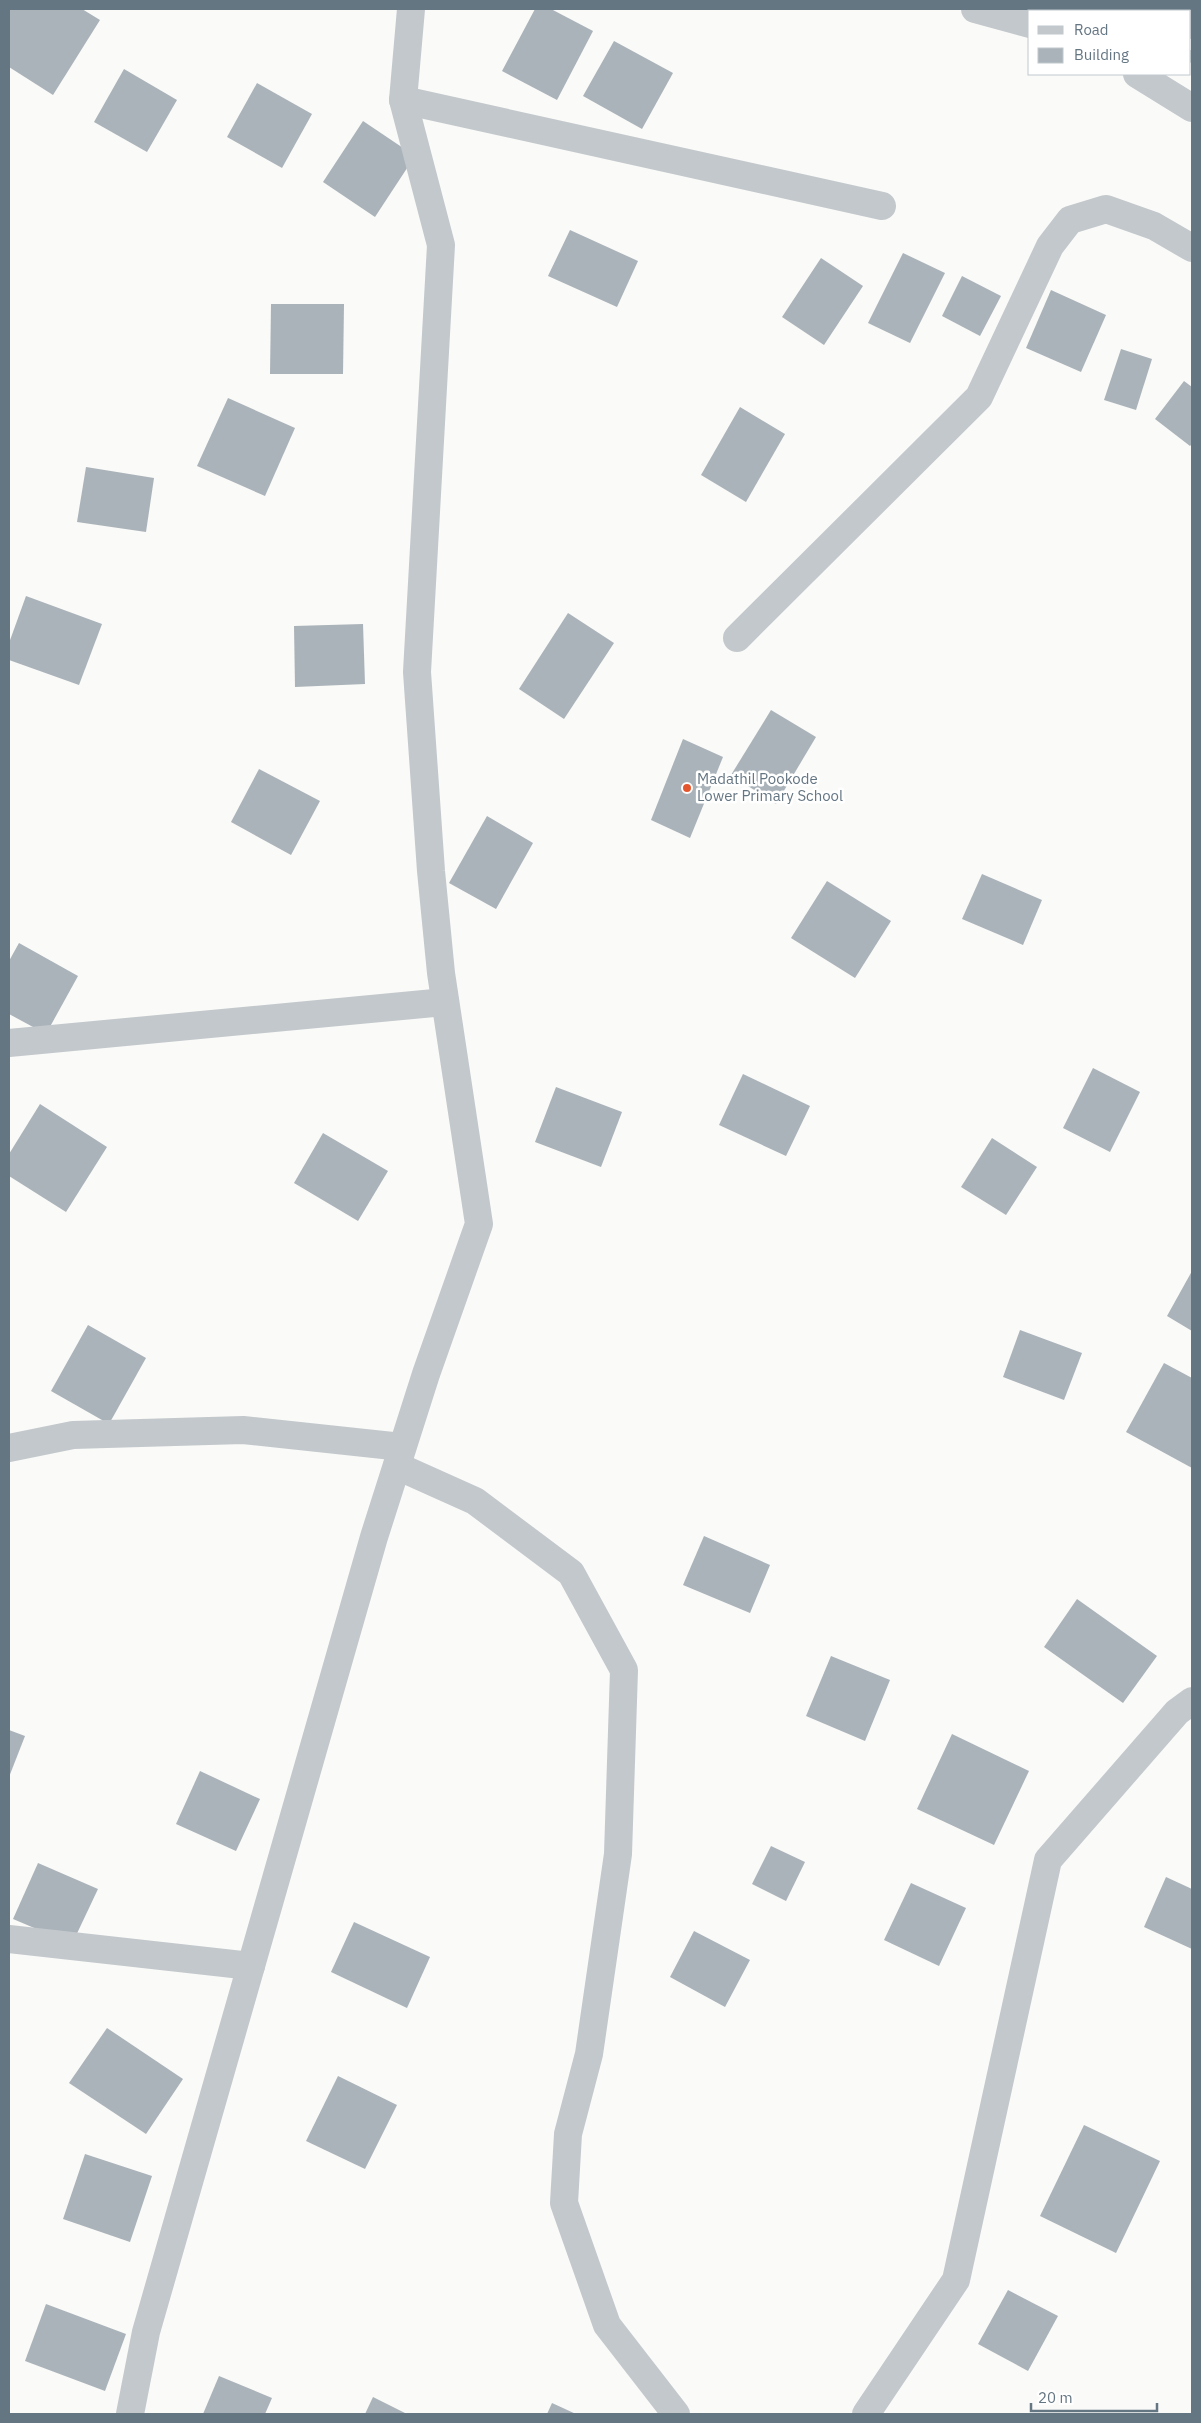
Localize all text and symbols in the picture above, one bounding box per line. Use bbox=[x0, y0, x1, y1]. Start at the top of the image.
legend bbox=[1028, 10, 1191, 75]
text: Road bbox=[1074, 20, 1109, 39]
text: Building bbox=[1074, 45, 1129, 64]
place label: Madathil Pookode Lower Primary School bbox=[697, 769, 843, 805]
marker: Madathil Pookode Lower Primary School bbox=[681, 782, 693, 794]
scale bar bbox=[1031, 2380, 1157, 2412]
text: 20 m bbox=[1038, 2388, 1073, 2407]

